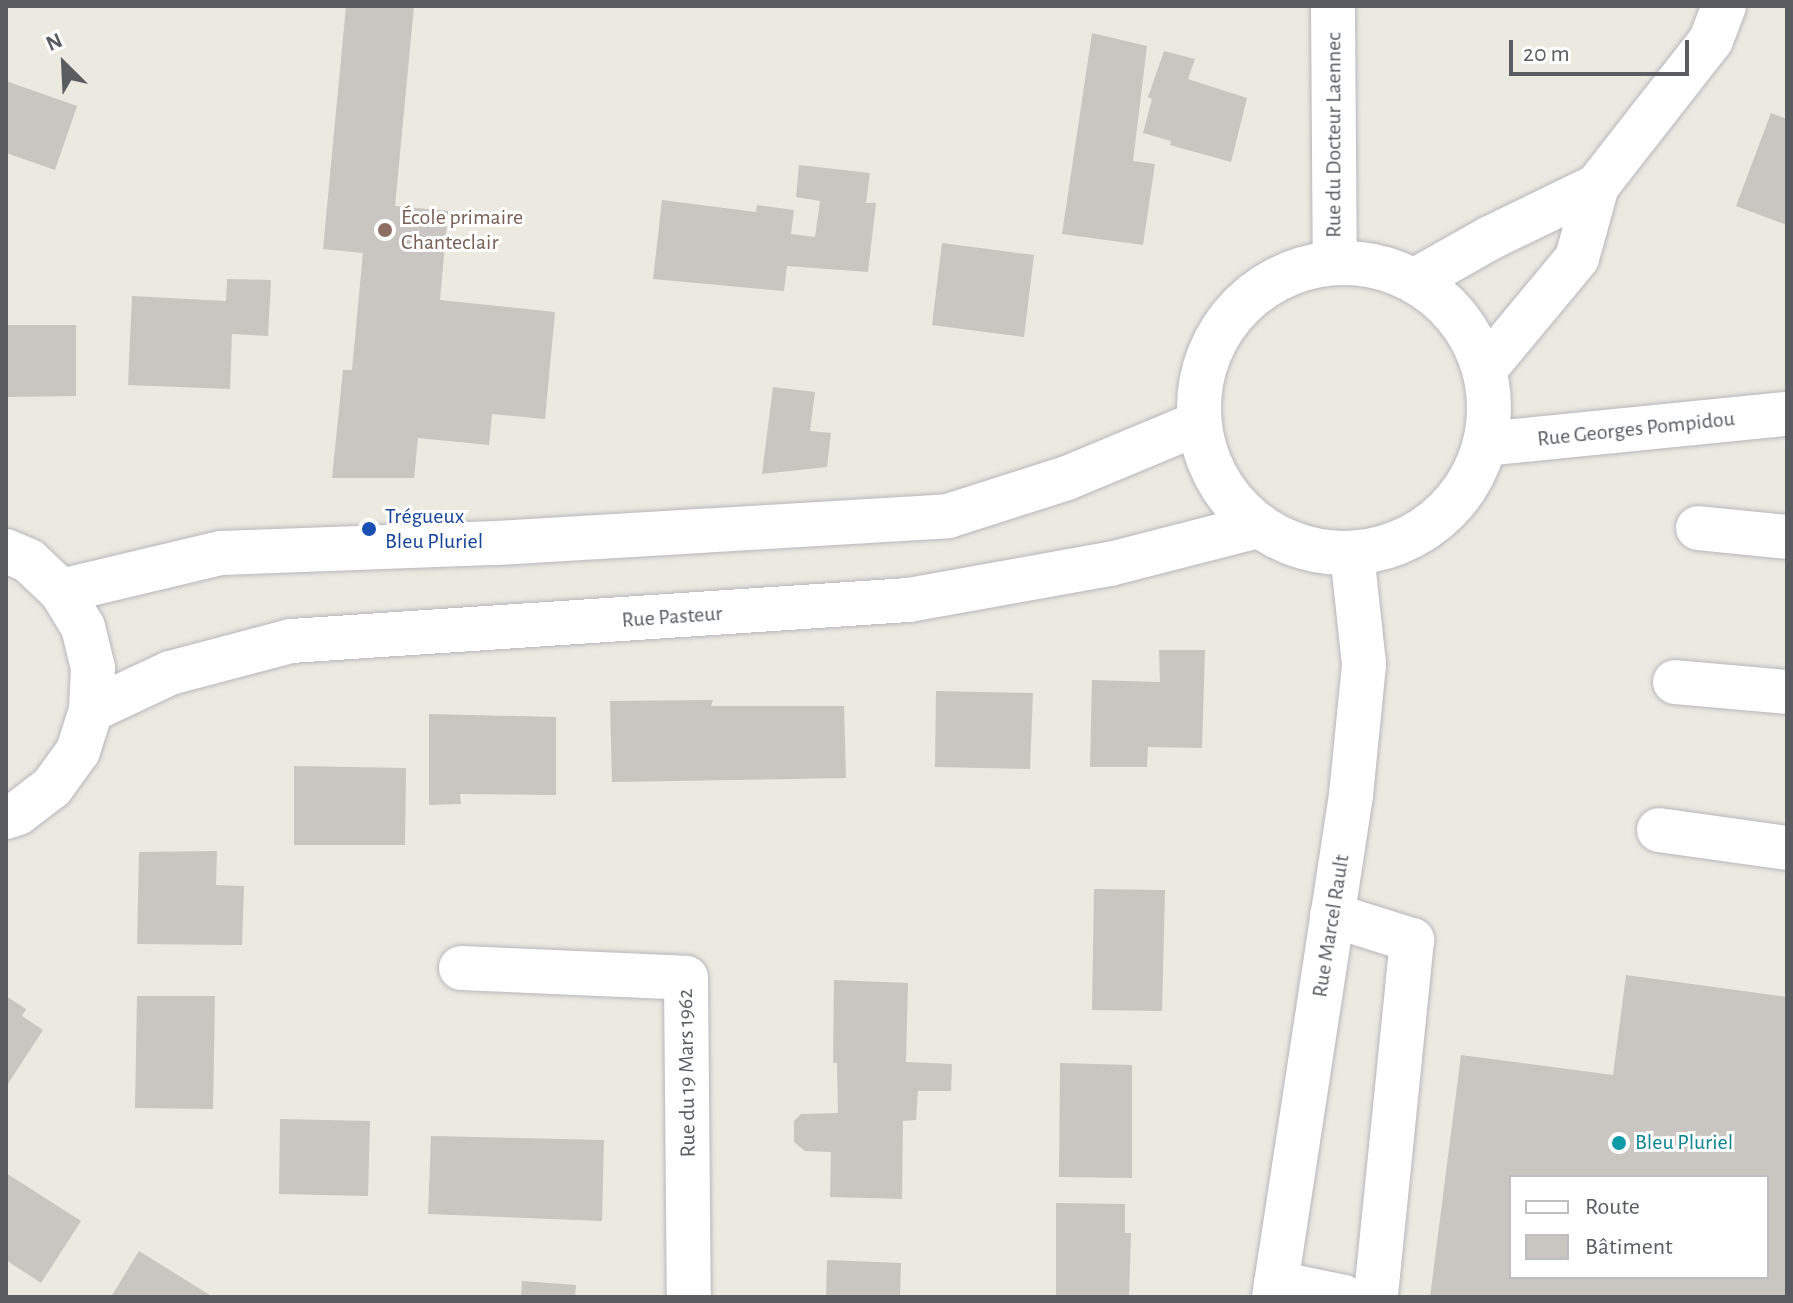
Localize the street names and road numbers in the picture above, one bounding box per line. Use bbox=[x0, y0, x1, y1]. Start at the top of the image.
street label: Rue du Docteur Laennec bbox=[1321, 32, 1347, 238]
street label: Rue Georges Pompidou bbox=[1536, 405, 1736, 453]
street label: Rue Pasteur bbox=[621, 600, 723, 634]
street label: Rue Marcel Rault bbox=[1307, 853, 1355, 999]
street label: Rue du 19 Mars 1962 bbox=[672, 988, 702, 1158]

